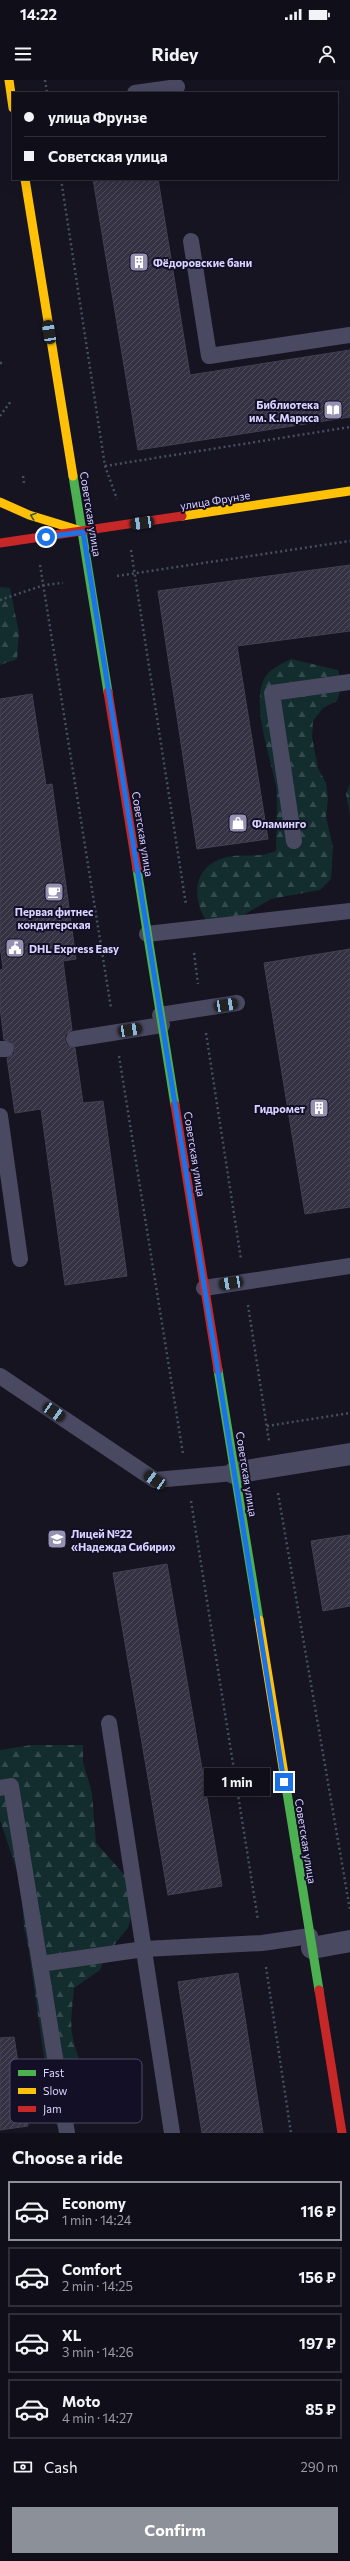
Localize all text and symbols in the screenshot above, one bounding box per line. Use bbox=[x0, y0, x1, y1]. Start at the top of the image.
text: 14:22 bbox=[20, 5, 57, 23]
icon: menu bbox=[12, 43, 34, 65]
text: Ridey bbox=[151, 43, 199, 65]
icon: person bbox=[316, 43, 338, 65]
text: улица Фрунзе bbox=[48, 108, 147, 126]
text: Советская улица bbox=[48, 147, 167, 165]
building icon: Фёдоровские бани bbox=[128, 251, 150, 273]
place label: Фёдоровские бани bbox=[153, 256, 252, 269]
car bbox=[41, 319, 57, 345]
place label: Библиотека им. К.Маркса bbox=[249, 398, 319, 424]
library icon: Библиотека им. К.Маркса bbox=[322, 399, 344, 421]
street label: Советская улица bbox=[78, 471, 104, 557]
street label: улица Фрунзе bbox=[179, 488, 251, 512]
one-way arrow bbox=[29, 512, 36, 520]
car bbox=[129, 515, 155, 531]
route start bbox=[37, 528, 55, 546]
street label: Советская улица bbox=[130, 791, 156, 877]
shop icon: Фламинго bbox=[227, 812, 249, 834]
place label: Фламинго bbox=[252, 817, 307, 830]
cafe icon: Первая фитнес кондитерская bbox=[43, 881, 65, 903]
place label: Первая фитнес кондитерская bbox=[15, 905, 93, 931]
public building icon: DHL Express Easy bbox=[4, 937, 26, 959]
place label: DHL Express Easy bbox=[29, 942, 119, 955]
car bbox=[213, 997, 239, 1013]
car bbox=[117, 1022, 143, 1038]
building icon: Гидромет bbox=[308, 1097, 330, 1119]
place label: Гидромет bbox=[254, 1102, 306, 1115]
street label: Советская улица bbox=[182, 1111, 208, 1197]
car bbox=[218, 1275, 244, 1291]
car bbox=[41, 1400, 67, 1424]
street label: Советская улица bbox=[234, 1431, 260, 1517]
car bbox=[142, 1468, 168, 1492]
place label: Лицей №22 «Надежда Сибири» bbox=[71, 1527, 176, 1553]
school or university icon: Лицей №22 «Надежда Сибири» bbox=[46, 1528, 68, 1550]
callout: 1 min bbox=[204, 1768, 270, 1796]
route end bbox=[275, 1773, 293, 1791]
text: 1 min bbox=[222, 1774, 252, 1790]
street label: Советская улица bbox=[293, 1798, 319, 1884]
legend bbox=[10, 2059, 142, 2123]
text: Fast bbox=[43, 2066, 65, 2079]
text: Slow bbox=[43, 2084, 68, 2097]
text: Jam bbox=[43, 2102, 62, 2116]
text: Choose a ride bbox=[12, 2146, 123, 2168]
icon: car bbox=[14, 2193, 50, 2229]
text: Economy bbox=[62, 2194, 126, 2212]
text: 116 ₽ bbox=[300, 2202, 336, 2220]
text: 1 min · 14:24 bbox=[62, 2212, 131, 2228]
icon: car bbox=[14, 2259, 50, 2295]
text: Comfort bbox=[62, 2260, 122, 2278]
text: 156 ₽ bbox=[298, 2268, 336, 2286]
text: 2 min · 14:25 bbox=[62, 2278, 133, 2294]
icon: car bbox=[14, 2325, 50, 2361]
text: XL bbox=[62, 2326, 81, 2344]
text: 197 ₽ bbox=[299, 2334, 336, 2352]
text: 3 min · 14:26 bbox=[62, 2344, 134, 2360]
icon: car bbox=[14, 2391, 50, 2427]
text: Moto bbox=[62, 2392, 101, 2410]
text: 85 ₽ bbox=[305, 2400, 336, 2418]
text: 4 min · 14:27 bbox=[62, 2410, 133, 2426]
icon: cash bbox=[12, 2456, 34, 2478]
text: Cash bbox=[44, 2458, 78, 2476]
text: 290 m bbox=[301, 2459, 338, 2475]
button: Confirm bbox=[12, 2507, 338, 2553]

